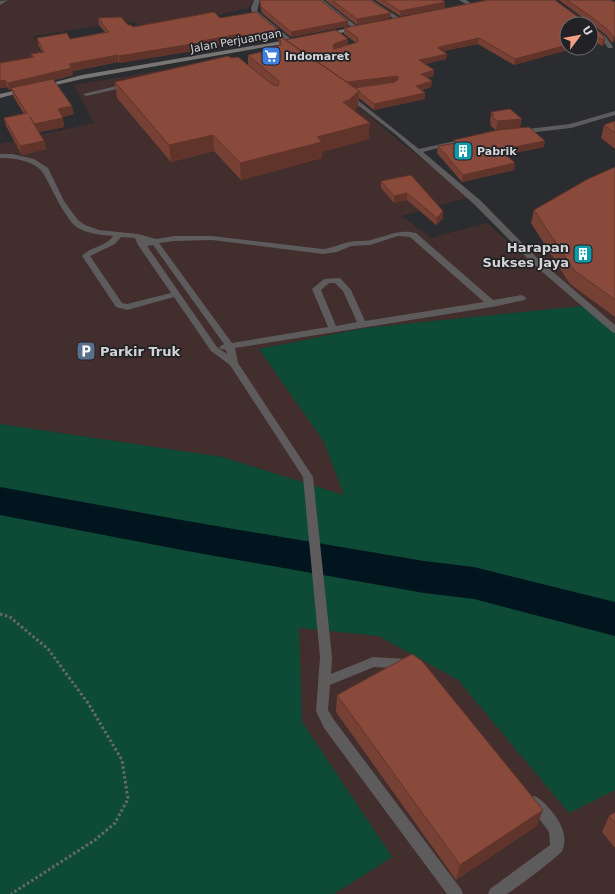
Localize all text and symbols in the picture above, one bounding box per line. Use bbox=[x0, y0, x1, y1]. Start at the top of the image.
north arrow bbox=[559, 16, 599, 56]
text: U bbox=[579, 24, 595, 38]
street label: Jalan Perjuangan bbox=[188, 27, 283, 56]
supermarket icon: Indomaret bbox=[260, 45, 282, 67]
place label: Indomaret bbox=[285, 50, 349, 63]
building icon: Pabrik bbox=[452, 140, 474, 162]
place label: Pabrik bbox=[477, 145, 517, 158]
place label: Harapan Sukses Jaya bbox=[482, 240, 569, 270]
building icon: Harapan Sukses Jaya bbox=[572, 243, 594, 265]
parking icon: Parkir Truk bbox=[75, 340, 97, 362]
place label: Parkir Truk bbox=[100, 344, 181, 359]

